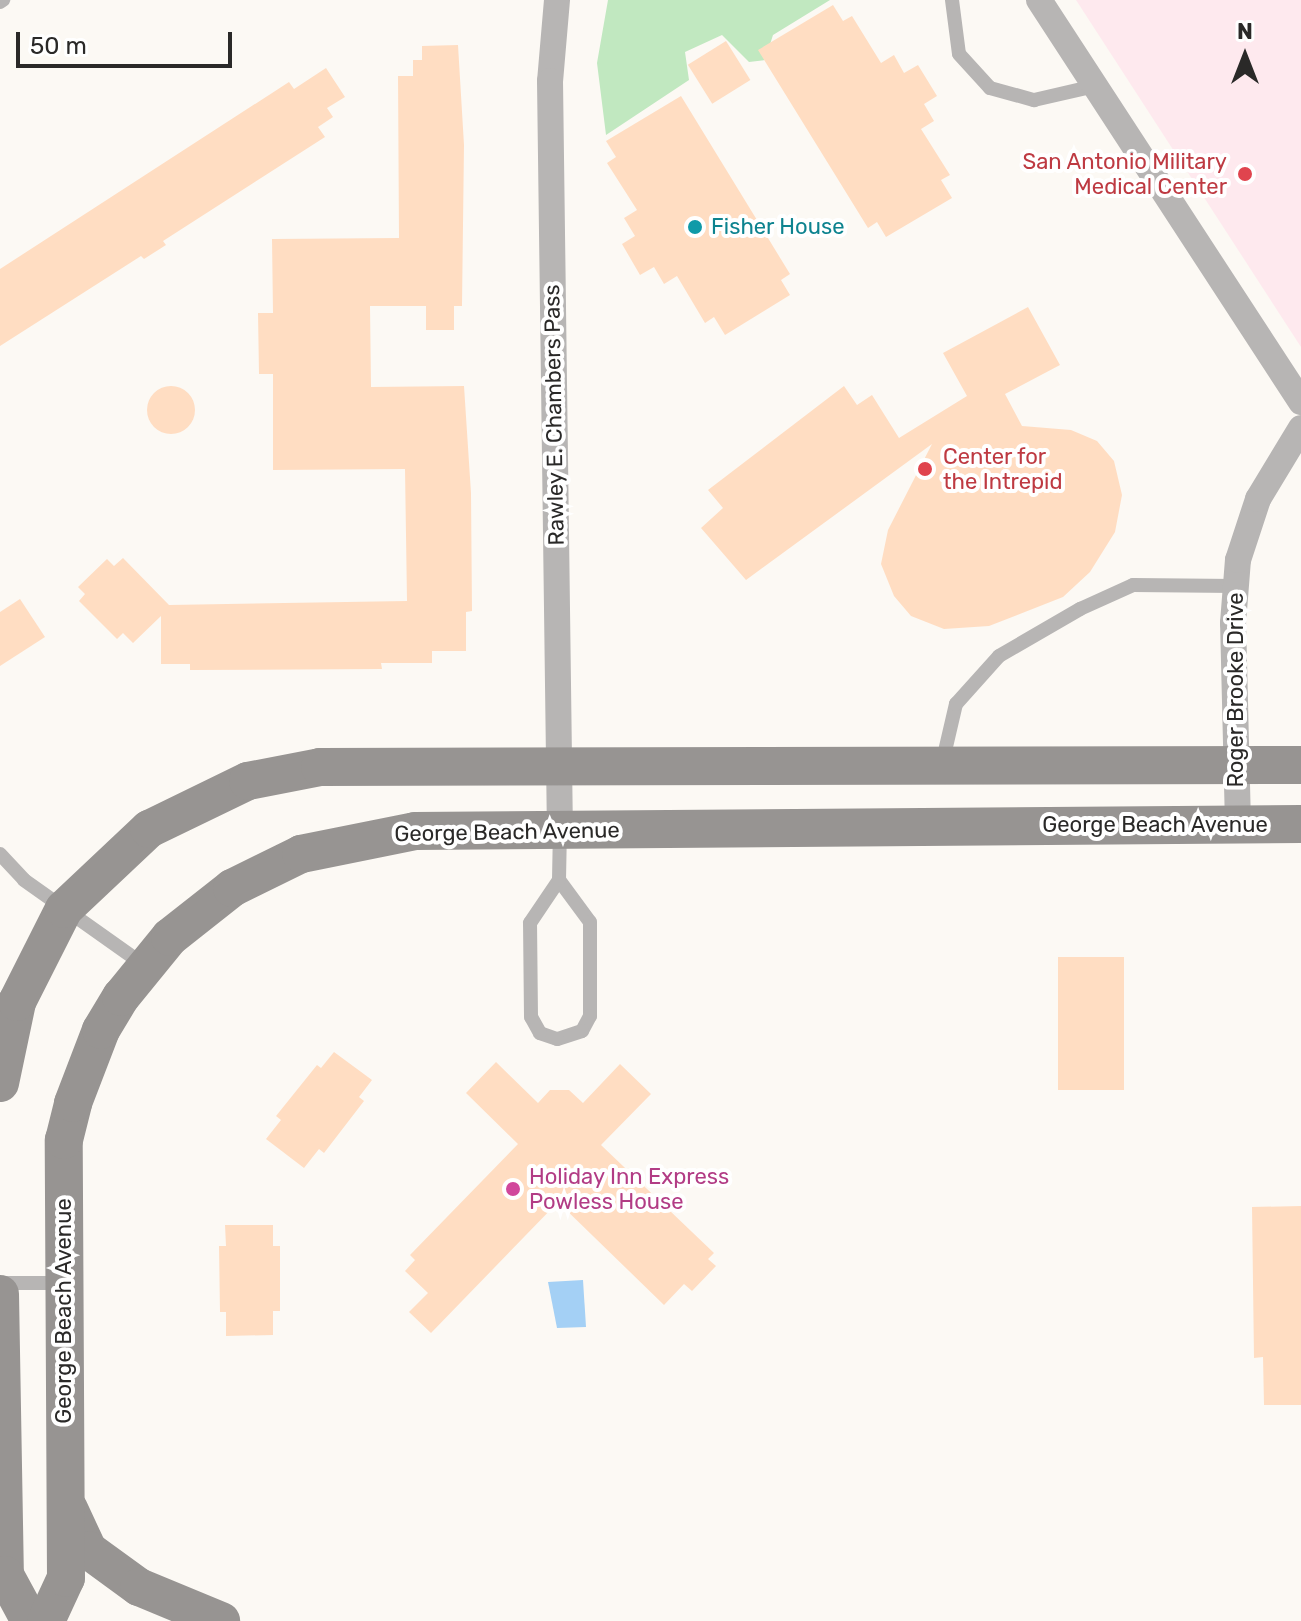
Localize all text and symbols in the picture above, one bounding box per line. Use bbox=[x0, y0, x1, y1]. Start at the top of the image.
scale bar bbox=[20, 16, 236, 66]
north arrow bbox=[1205, 16, 1285, 96]
text: N bbox=[1237, 18, 1253, 45]
text: 50 m bbox=[30, 32, 87, 60]
place label: San Antonio Military Medical Center bbox=[1022, 148, 1227, 200]
marker: San Antonio Military Medical Center bbox=[1234, 163, 1256, 185]
place label: Fisher House bbox=[711, 214, 845, 240]
marker: Fisher House bbox=[686, 218, 704, 236]
street label: Rawley E. Chambers Pass bbox=[539, 284, 569, 546]
place label: Center for the Intrepid bbox=[943, 443, 1062, 494]
marker: Center for the Intrepid bbox=[914, 458, 936, 480]
street label: Roger Brooke Drive bbox=[1223, 592, 1249, 788]
street label: George Beach Avenue bbox=[1042, 812, 1268, 838]
street label: George Beach Avenue bbox=[394, 817, 620, 847]
place label: Holiday Inn Express Powless House bbox=[529, 1163, 730, 1214]
marker: Holiday Inn Express Powless House bbox=[504, 1180, 522, 1198]
street label: George Beach Avenue bbox=[51, 1198, 77, 1424]

